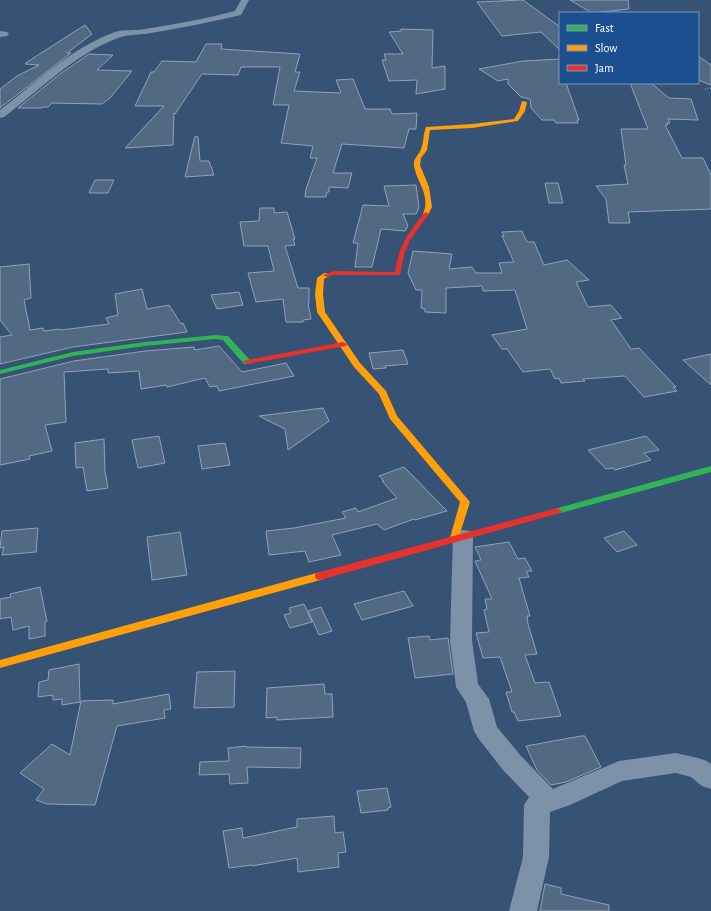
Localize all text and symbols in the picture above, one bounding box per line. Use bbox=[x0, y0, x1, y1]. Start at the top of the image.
legend bbox=[559, 12, 699, 84]
text: Fast bbox=[595, 22, 614, 34]
text: Slow bbox=[595, 42, 617, 54]
text: Jam bbox=[595, 62, 614, 74]

